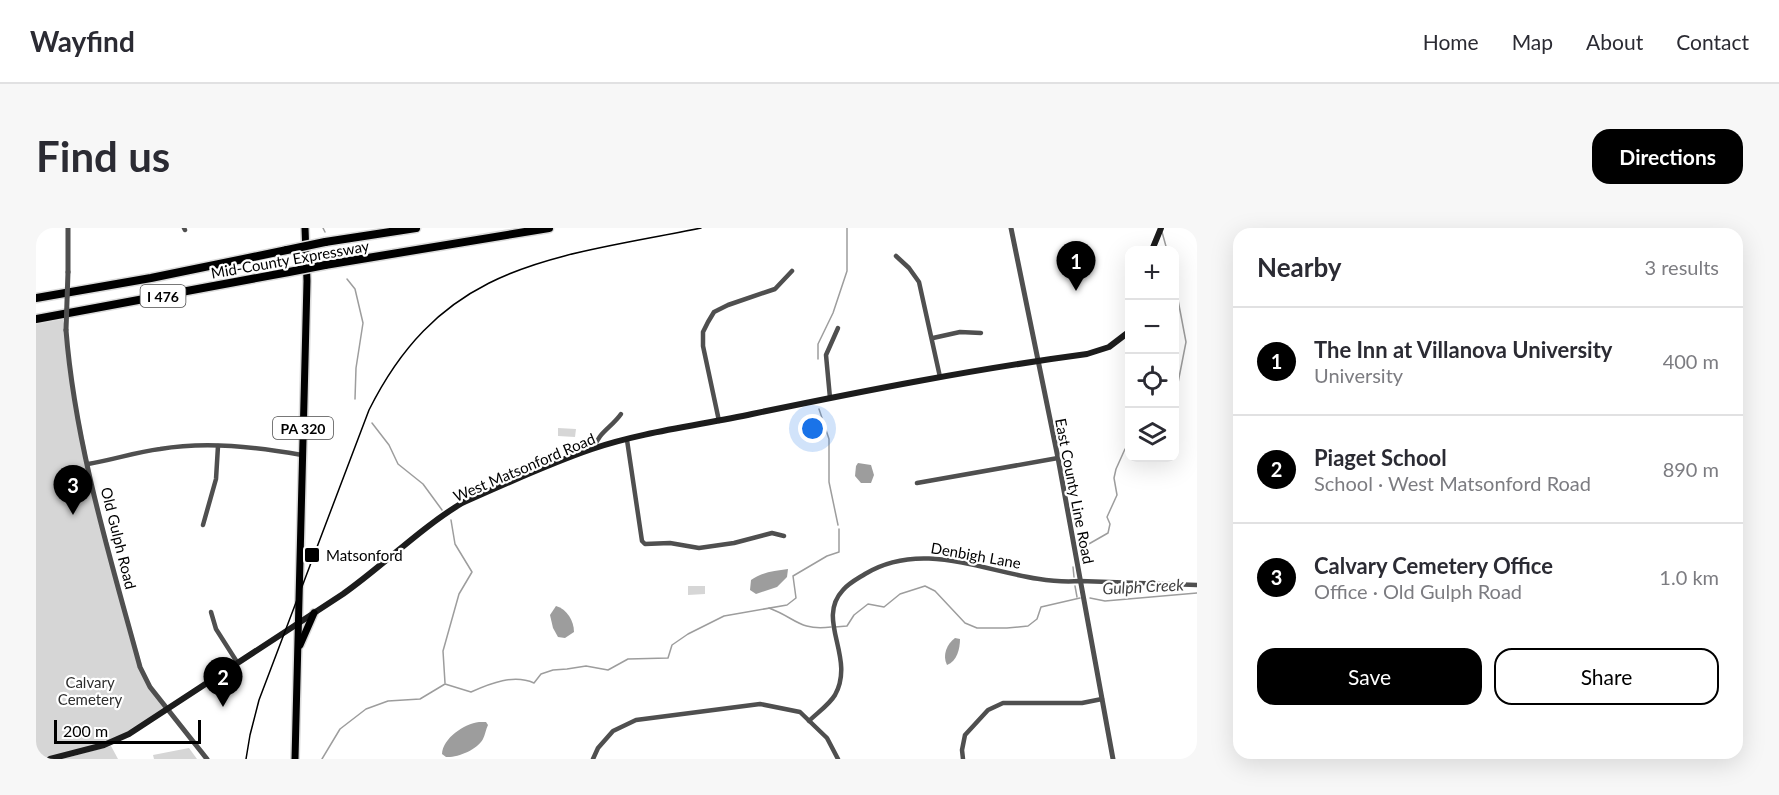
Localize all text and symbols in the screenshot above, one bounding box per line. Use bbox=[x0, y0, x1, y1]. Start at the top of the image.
text: Wayfind bbox=[30, 24, 135, 58]
text: Home bbox=[1423, 29, 1479, 54]
text: Map bbox=[1512, 29, 1553, 54]
text: About bbox=[1586, 29, 1643, 54]
text: Contact bbox=[1676, 29, 1749, 54]
button: Directions bbox=[1592, 129, 1743, 184]
text: Find us bbox=[36, 131, 170, 181]
street label: Mid-County Expressway bbox=[210, 236, 371, 282]
pin: 1 bbox=[1056, 242, 1096, 291]
map controls bbox=[1125, 246, 1179, 462]
button: + bbox=[1125, 246, 1179, 300]
text: Nearby bbox=[1257, 251, 1342, 283]
text: 3 results bbox=[1644, 255, 1719, 279]
road number: I 476 bbox=[140, 285, 186, 307]
button: − bbox=[1125, 300, 1179, 354]
text: The Inn at Villanova University bbox=[1314, 336, 1612, 363]
text: 1 bbox=[1271, 349, 1282, 373]
text: 400 m bbox=[1663, 349, 1719, 373]
button: locate bbox=[1125, 354, 1179, 408]
text: University bbox=[1314, 363, 1403, 387]
button: layers bbox=[1125, 408, 1179, 462]
your location bbox=[798, 414, 827, 443]
road number: PA 320 bbox=[273, 417, 333, 439]
street label: East County Line Road bbox=[1052, 417, 1098, 565]
street label: West Matsonford Road bbox=[450, 429, 598, 505]
text: Piaget School bbox=[1314, 444, 1447, 471]
text: 2 bbox=[1271, 457, 1282, 481]
text: 890 m bbox=[1663, 457, 1719, 481]
pin: 3 bbox=[54, 466, 93, 515]
text: School · West Matsonford Road bbox=[1314, 471, 1591, 495]
street label: Old Gulph Road bbox=[98, 485, 140, 591]
street label: Denbigh Lane bbox=[930, 538, 1022, 572]
marker: Matsonford bbox=[303, 546, 321, 564]
place label: Matsonford bbox=[326, 546, 403, 564]
text: Calvary Cemetery Office bbox=[1314, 552, 1553, 579]
text: 3 bbox=[1271, 565, 1282, 589]
text: 1.0 km bbox=[1659, 565, 1719, 589]
water label: Gulph Creek bbox=[1102, 574, 1185, 598]
text: Office · Old Gulph Road bbox=[1314, 579, 1522, 603]
button: Save bbox=[1257, 648, 1482, 705]
button: Share bbox=[1494, 648, 1719, 705]
pin: 2 bbox=[204, 658, 243, 707]
park label: Calvary Cemetery bbox=[58, 673, 122, 708]
scale bar bbox=[54, 717, 201, 744]
text: 200 m bbox=[63, 721, 108, 740]

